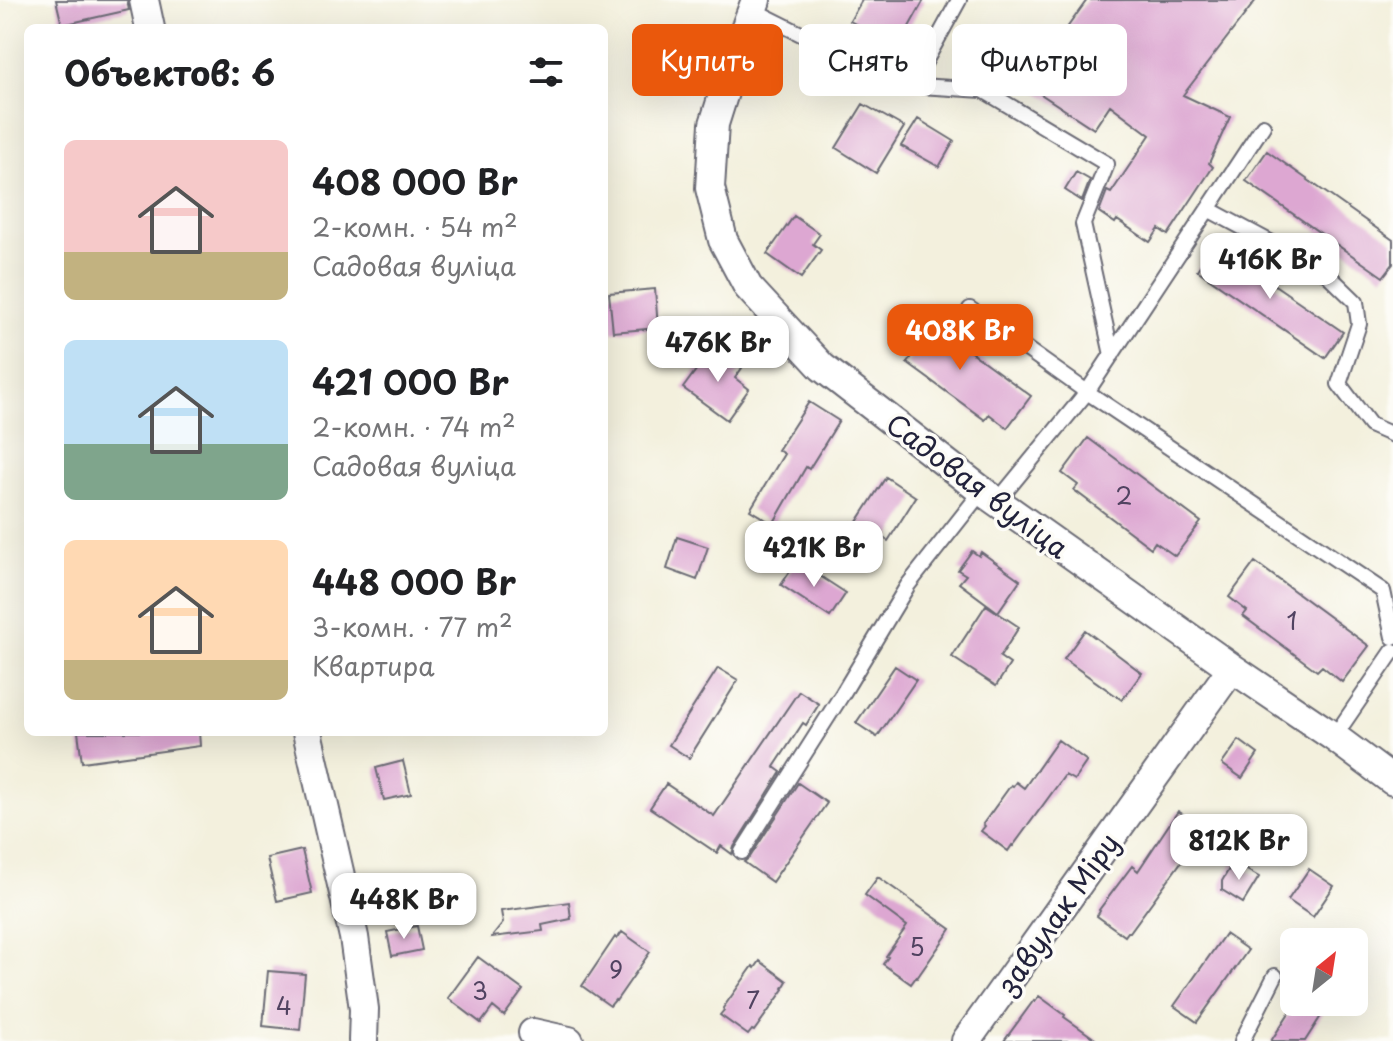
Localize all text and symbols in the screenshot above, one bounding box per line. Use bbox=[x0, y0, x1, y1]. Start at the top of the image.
chip: Купить bbox=[632, 24, 783, 96]
chip: Снять bbox=[799, 24, 936, 96]
chip: Фильтры bbox=[952, 24, 1127, 96]
text: Объектов: 6 bbox=[64, 46, 275, 98]
icon: filters bbox=[524, 50, 568, 94]
text: 408 000 Br bbox=[312, 155, 518, 207]
icon: home bbox=[128, 172, 224, 268]
text: 2-комн. · 54 m² bbox=[312, 207, 518, 246]
pin: 416K Br bbox=[1196, 233, 1344, 301]
text: 416K Br bbox=[1218, 239, 1322, 278]
text: Садовая вуліца bbox=[312, 246, 516, 285]
pin: 408K Br bbox=[886, 304, 1034, 372]
text: 408K Br bbox=[905, 310, 1015, 349]
pin: 476K Br bbox=[644, 316, 792, 384]
text: 476K Br bbox=[665, 322, 771, 361]
text: 421 000 Br bbox=[312, 355, 509, 407]
icon: home bbox=[128, 372, 224, 468]
street label: Садовая вуліца bbox=[877, 402, 1079, 569]
text: 2-комн. · 74 m² bbox=[312, 407, 516, 446]
text: Садовая вуліца bbox=[312, 446, 516, 485]
house number: 2 bbox=[1116, 477, 1133, 513]
pin: 421K Br bbox=[740, 521, 888, 589]
text: 421K Br bbox=[763, 527, 865, 566]
text: 448 000 Br bbox=[312, 555, 516, 607]
icon: home bbox=[128, 572, 224, 668]
house number: 1 bbox=[1287, 602, 1297, 638]
text: 3-комн. · 77 m² bbox=[312, 607, 513, 646]
text: Квартира bbox=[312, 646, 435, 685]
pin: 812K Br bbox=[1165, 814, 1313, 882]
text: 812K Br bbox=[1188, 820, 1290, 859]
street label: завулак Міру bbox=[985, 823, 1129, 1003]
pin: 448K Br bbox=[330, 873, 478, 941]
text: 448K Br bbox=[349, 879, 459, 918]
house number: 5 bbox=[909, 928, 925, 964]
north arrow bbox=[1280, 928, 1368, 1016]
map controls bbox=[1280, 928, 1368, 1016]
house number: 9 bbox=[609, 951, 623, 987]
house number: 3 bbox=[472, 972, 488, 1008]
house number: 7 bbox=[746, 981, 760, 1017]
house number: 4 bbox=[276, 987, 292, 1023]

